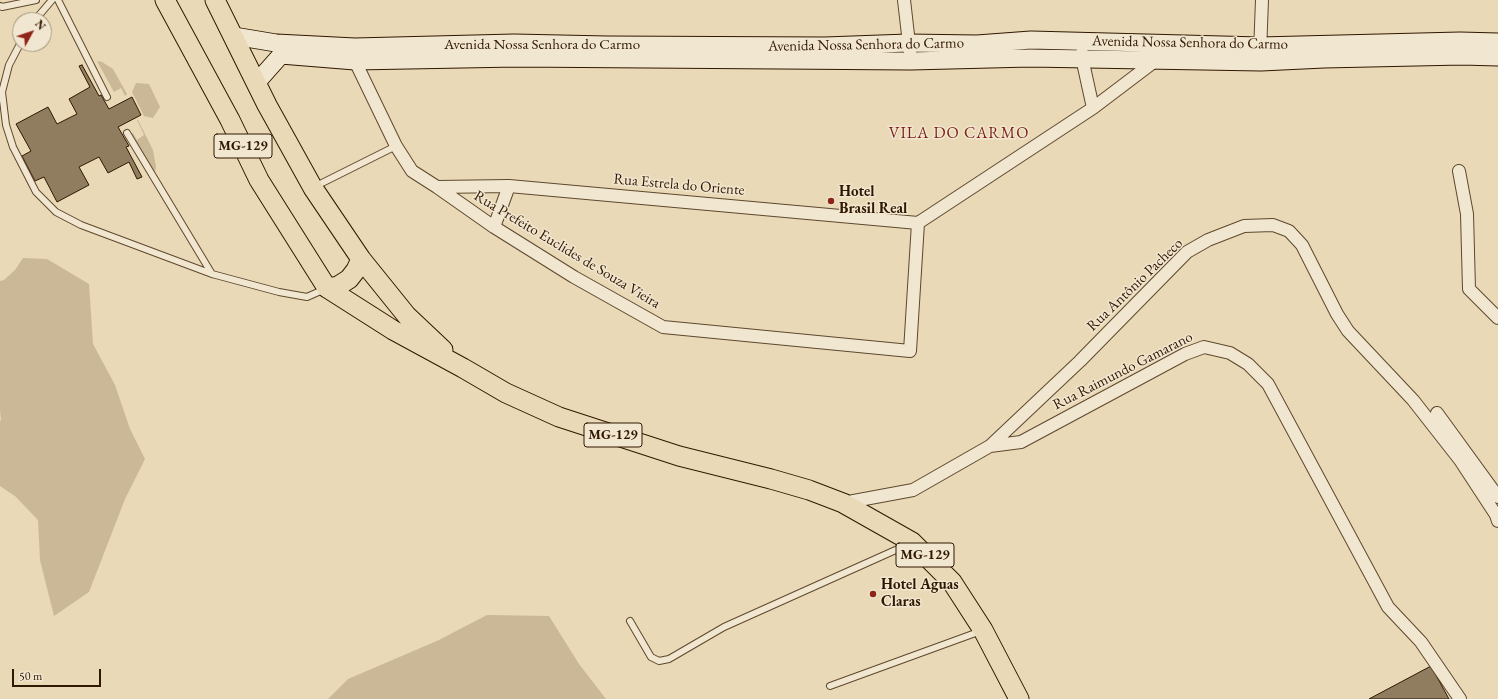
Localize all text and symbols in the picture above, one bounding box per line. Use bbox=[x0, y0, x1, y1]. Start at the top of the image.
north arrow bbox=[12, 12, 52, 52]
text: N bbox=[32, 17, 49, 33]
street label: Avenida Nossa Senhora do Carmo bbox=[1092, 32, 1288, 54]
street label: Avenida Nossa Senhora do Carmo bbox=[768, 34, 964, 56]
street label: Avenida Nossa Senhora do Carmo bbox=[444, 36, 640, 54]
district label: VILA DO CARMO bbox=[889, 124, 1029, 144]
road number: MG-129 bbox=[214, 134, 272, 158]
street label: Rua Estrela do Oriente bbox=[613, 170, 745, 200]
place label: Hotel Brasil Real bbox=[839, 183, 907, 218]
street label: Rua Prefeito Euclides de Souza Vieira bbox=[471, 187, 663, 313]
marker: Hotel Brasil Real bbox=[826, 196, 836, 206]
street label: Rua Antônio Pacheco bbox=[1083, 235, 1187, 335]
street label: Rua Raimundo Gamarano bbox=[1050, 328, 1196, 414]
road number: MG-129 bbox=[584, 423, 642, 447]
road number: MG-129 bbox=[896, 543, 954, 567]
place label: Hotel Aguas Claras bbox=[881, 576, 959, 611]
marker: Hotel Aguas Claras bbox=[868, 589, 878, 599]
scale bar bbox=[14, 661, 103, 687]
text: 50 m bbox=[19, 668, 42, 684]

